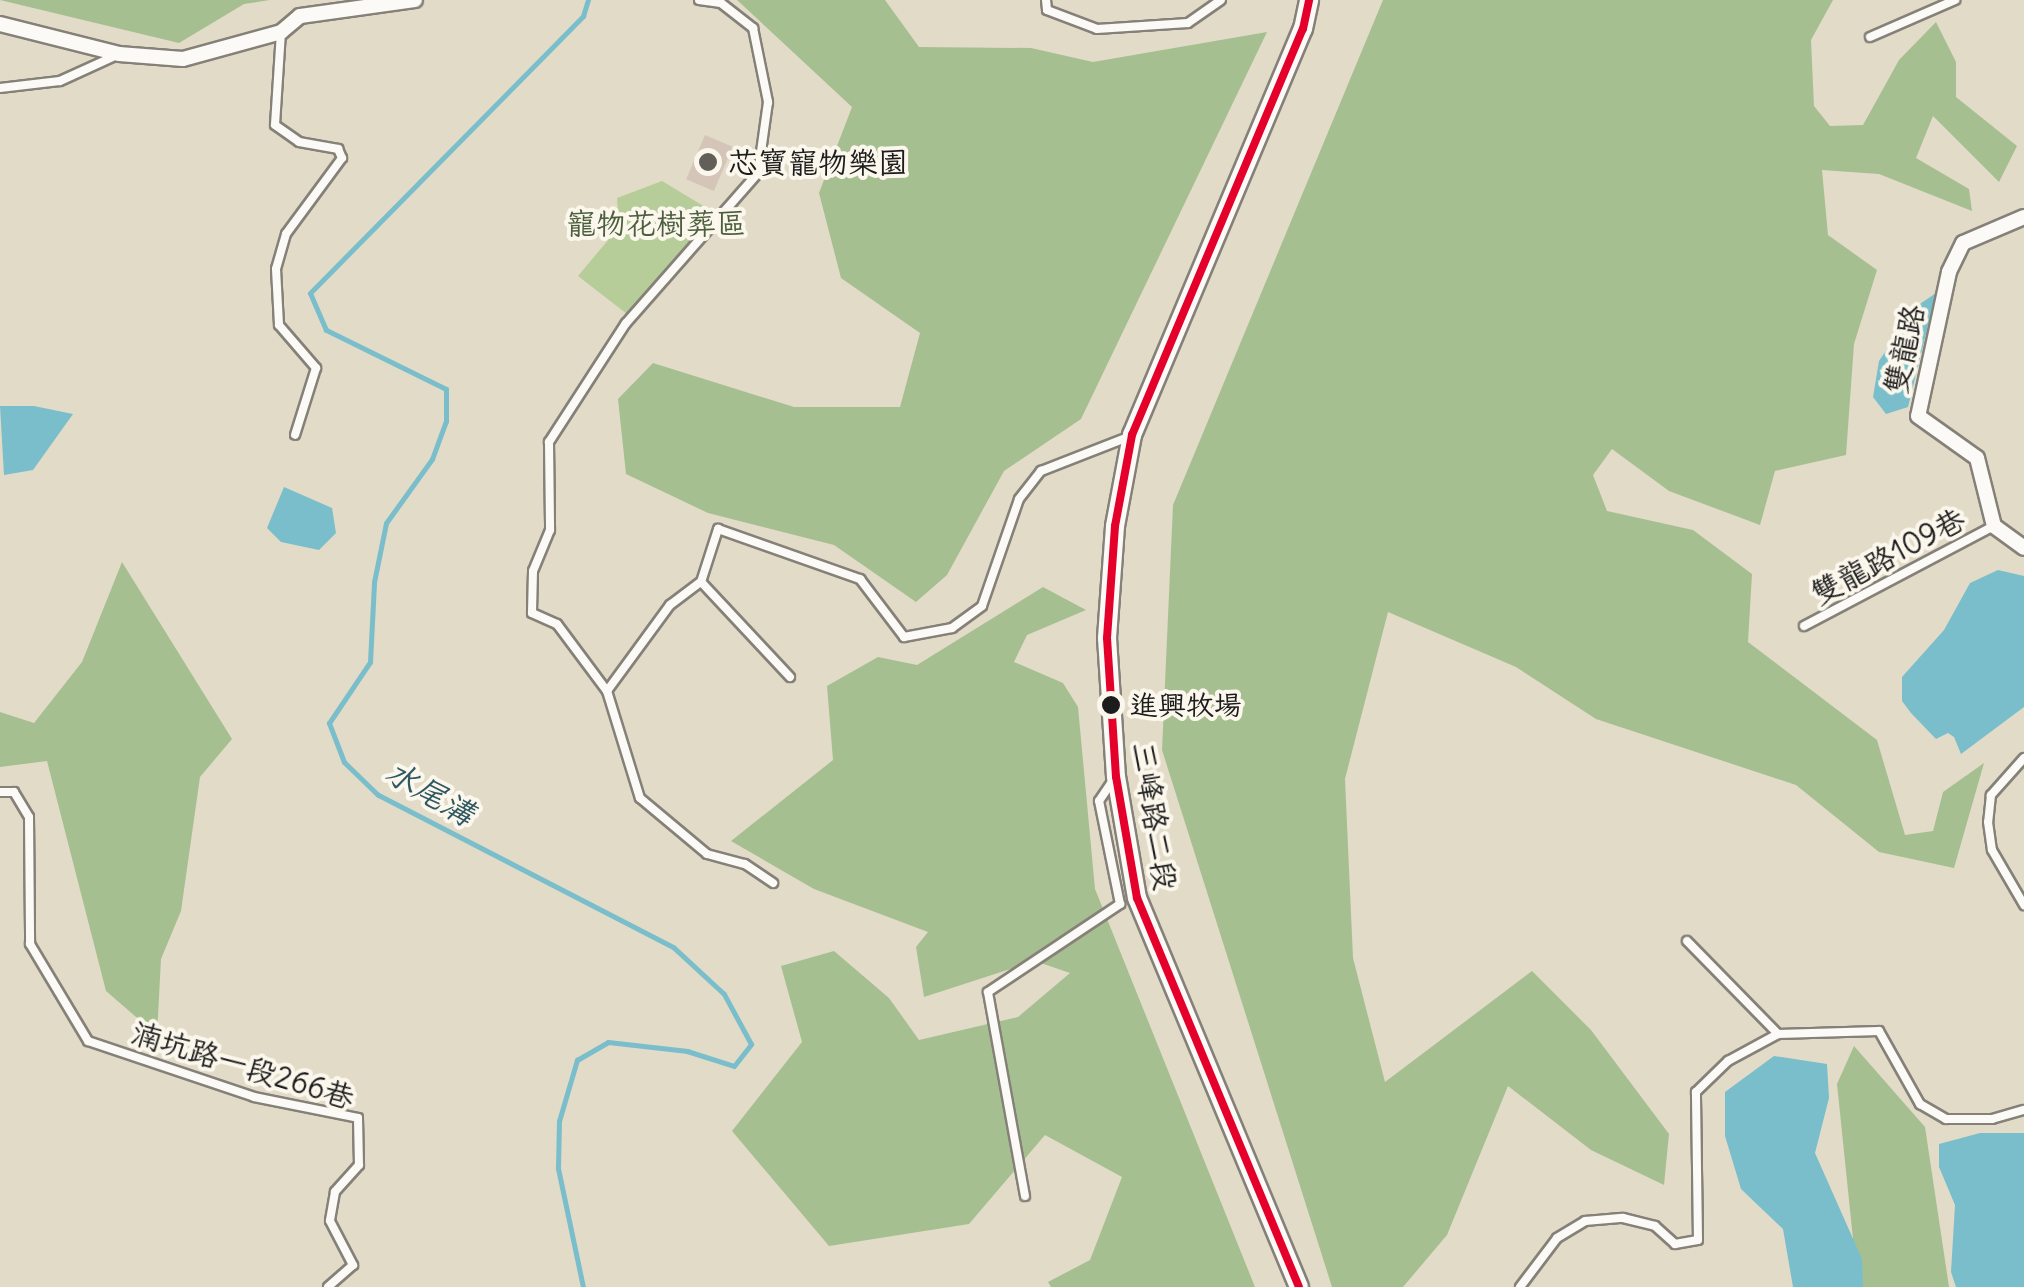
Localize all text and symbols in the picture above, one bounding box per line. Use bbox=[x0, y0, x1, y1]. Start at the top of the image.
place label: 芯寶寵物樂園 bbox=[728, 144, 908, 180]
marker: 芯寶寵物樂園 bbox=[697, 151, 719, 173]
park label: 寵物花樹葬區 bbox=[566, 205, 746, 241]
street label: 雙龍路 bbox=[1877, 301, 1931, 397]
street label: 雙龍路109巷 bbox=[1805, 500, 1971, 612]
place label: 進興牧場 bbox=[1130, 688, 1242, 722]
marker: 進興牧場 bbox=[1101, 695, 1121, 715]
street label: 三峰路二段 bbox=[1125, 739, 1185, 893]
water label: 水尾溝 bbox=[379, 752, 481, 834]
street label: 湳坑路一段266巷 bbox=[127, 1014, 359, 1116]

